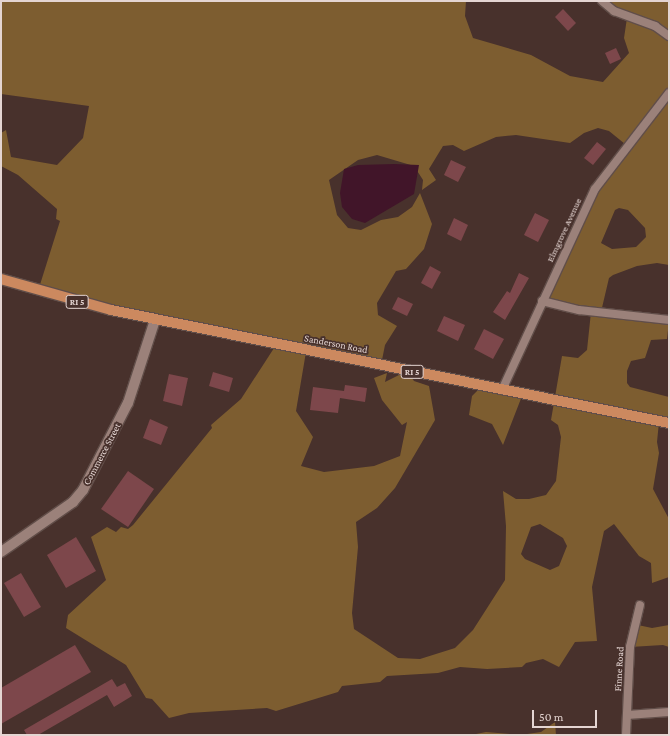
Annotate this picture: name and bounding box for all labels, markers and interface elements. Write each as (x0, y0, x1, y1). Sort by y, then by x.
street label: Elmgrove Avenue (544, 196, 584, 264)
road number: RI 5 (65, 295, 89, 309)
street label: Sanderson Road (303, 332, 369, 356)
road number: RI 5 (400, 365, 424, 379)
street label: Commerce Street (81, 421, 123, 487)
street label: Finne Road (612, 646, 626, 692)
scale bar (534, 702, 599, 728)
text: 50 m (539, 710, 563, 724)

